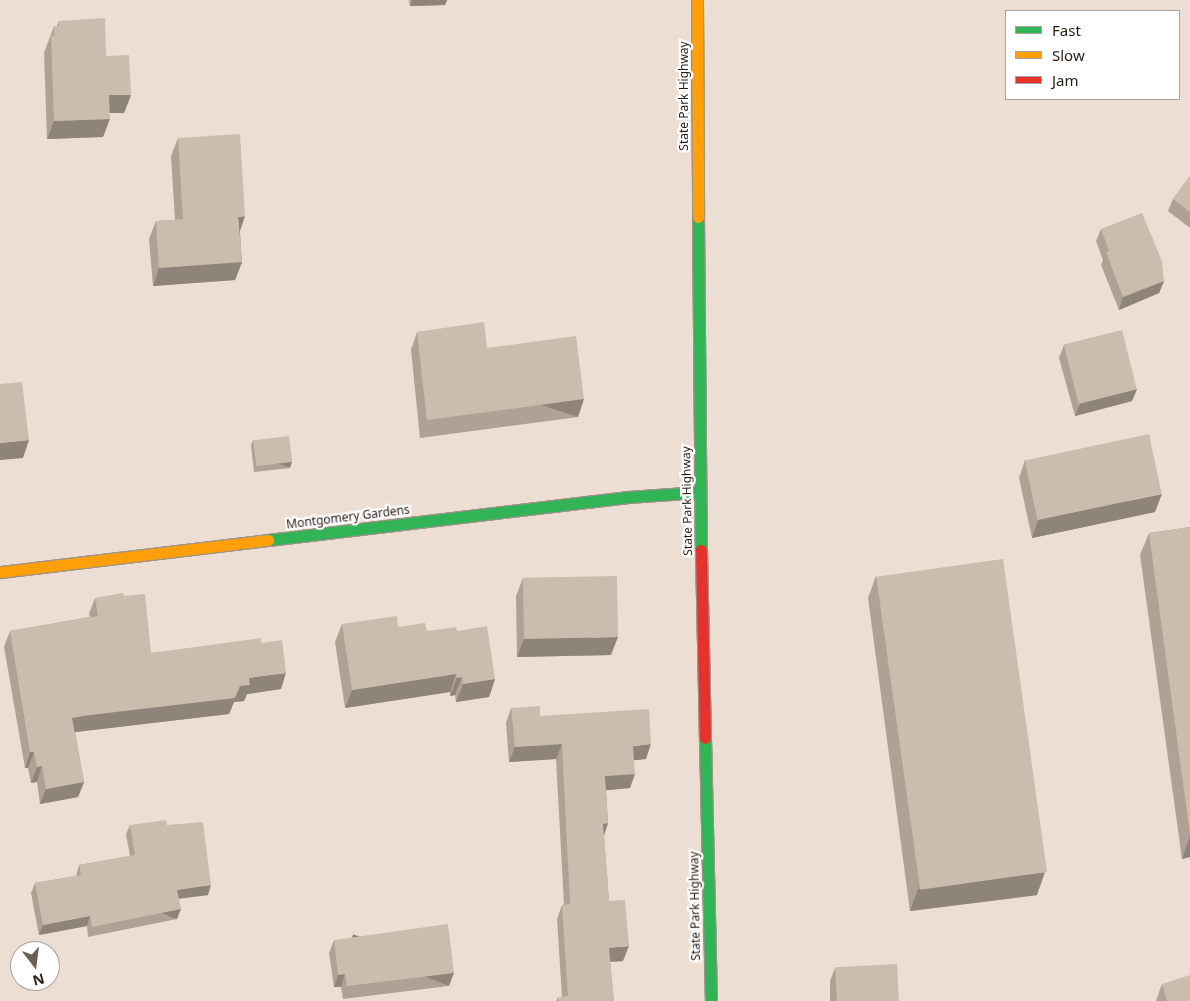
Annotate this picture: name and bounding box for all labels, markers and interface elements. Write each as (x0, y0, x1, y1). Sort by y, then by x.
legend (1005, 10, 1180, 100)
text: Fast (1052, 20, 1081, 40)
street label: State Park Highway (677, 41, 691, 151)
text: Slow (1052, 45, 1085, 65)
text: Jam (1052, 70, 1079, 90)
street label: State Park Highway (679, 446, 695, 556)
street label: Montgomery Gardens (285, 502, 411, 532)
street label: State Park Highway (687, 851, 703, 961)
north arrow (10, 941, 60, 991)
text: N (31, 969, 47, 991)

